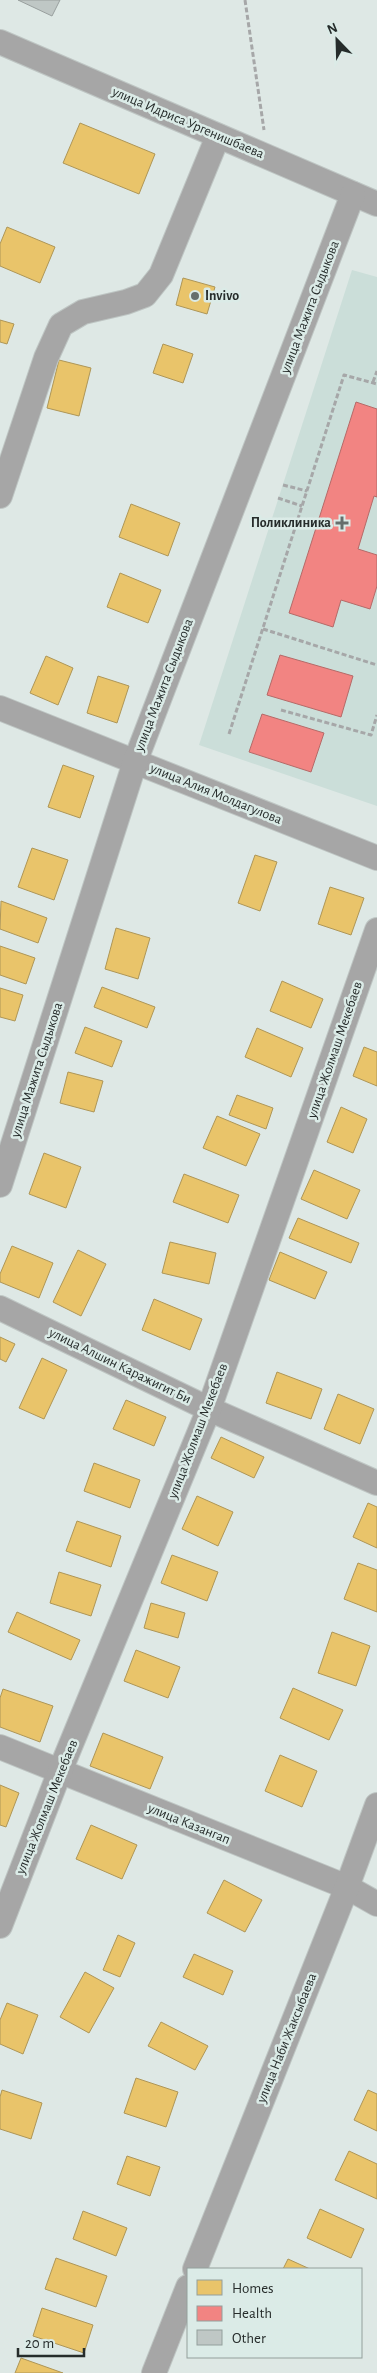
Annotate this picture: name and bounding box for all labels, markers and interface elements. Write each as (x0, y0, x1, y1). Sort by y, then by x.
north arrow (312, 15, 362, 65)
text: N (325, 21, 340, 37)
street label: улица Идриса Ургенишбаева (109, 84, 266, 162)
street label: улица Мажита Сыдыкова (278, 238, 342, 376)
place label: Invivo (205, 289, 239, 303)
marker: Invivo (189, 290, 201, 302)
place label: Поликлиника (251, 516, 331, 530)
marker: Поликлиника (335, 516, 349, 530)
street label: улица Мажита Сыдыкова (132, 616, 196, 754)
street label: улица Алия Молдагулова (147, 761, 284, 827)
street label: улица Жолмаш Мекебаев (305, 980, 365, 1121)
street label: улица Мажита Сыдыкова (8, 1000, 66, 1140)
street label: улица Алшин Каражигит Би (46, 1325, 193, 1407)
street label: улица Жолмаш Мекебаев (165, 1361, 230, 1501)
street label: улица Жолмаш Мекебаев (13, 1738, 80, 1877)
street label: улица Казангап (145, 1801, 232, 1847)
street label: улица Наби Жаксыбаева (254, 1971, 320, 2106)
legend (187, 2268, 362, 2358)
text: Homes (232, 2281, 274, 2296)
text: Health (232, 2306, 272, 2321)
scale bar (18, 2326, 84, 2358)
text: Other (232, 2331, 266, 2346)
text: 20 m (25, 2336, 54, 2351)

